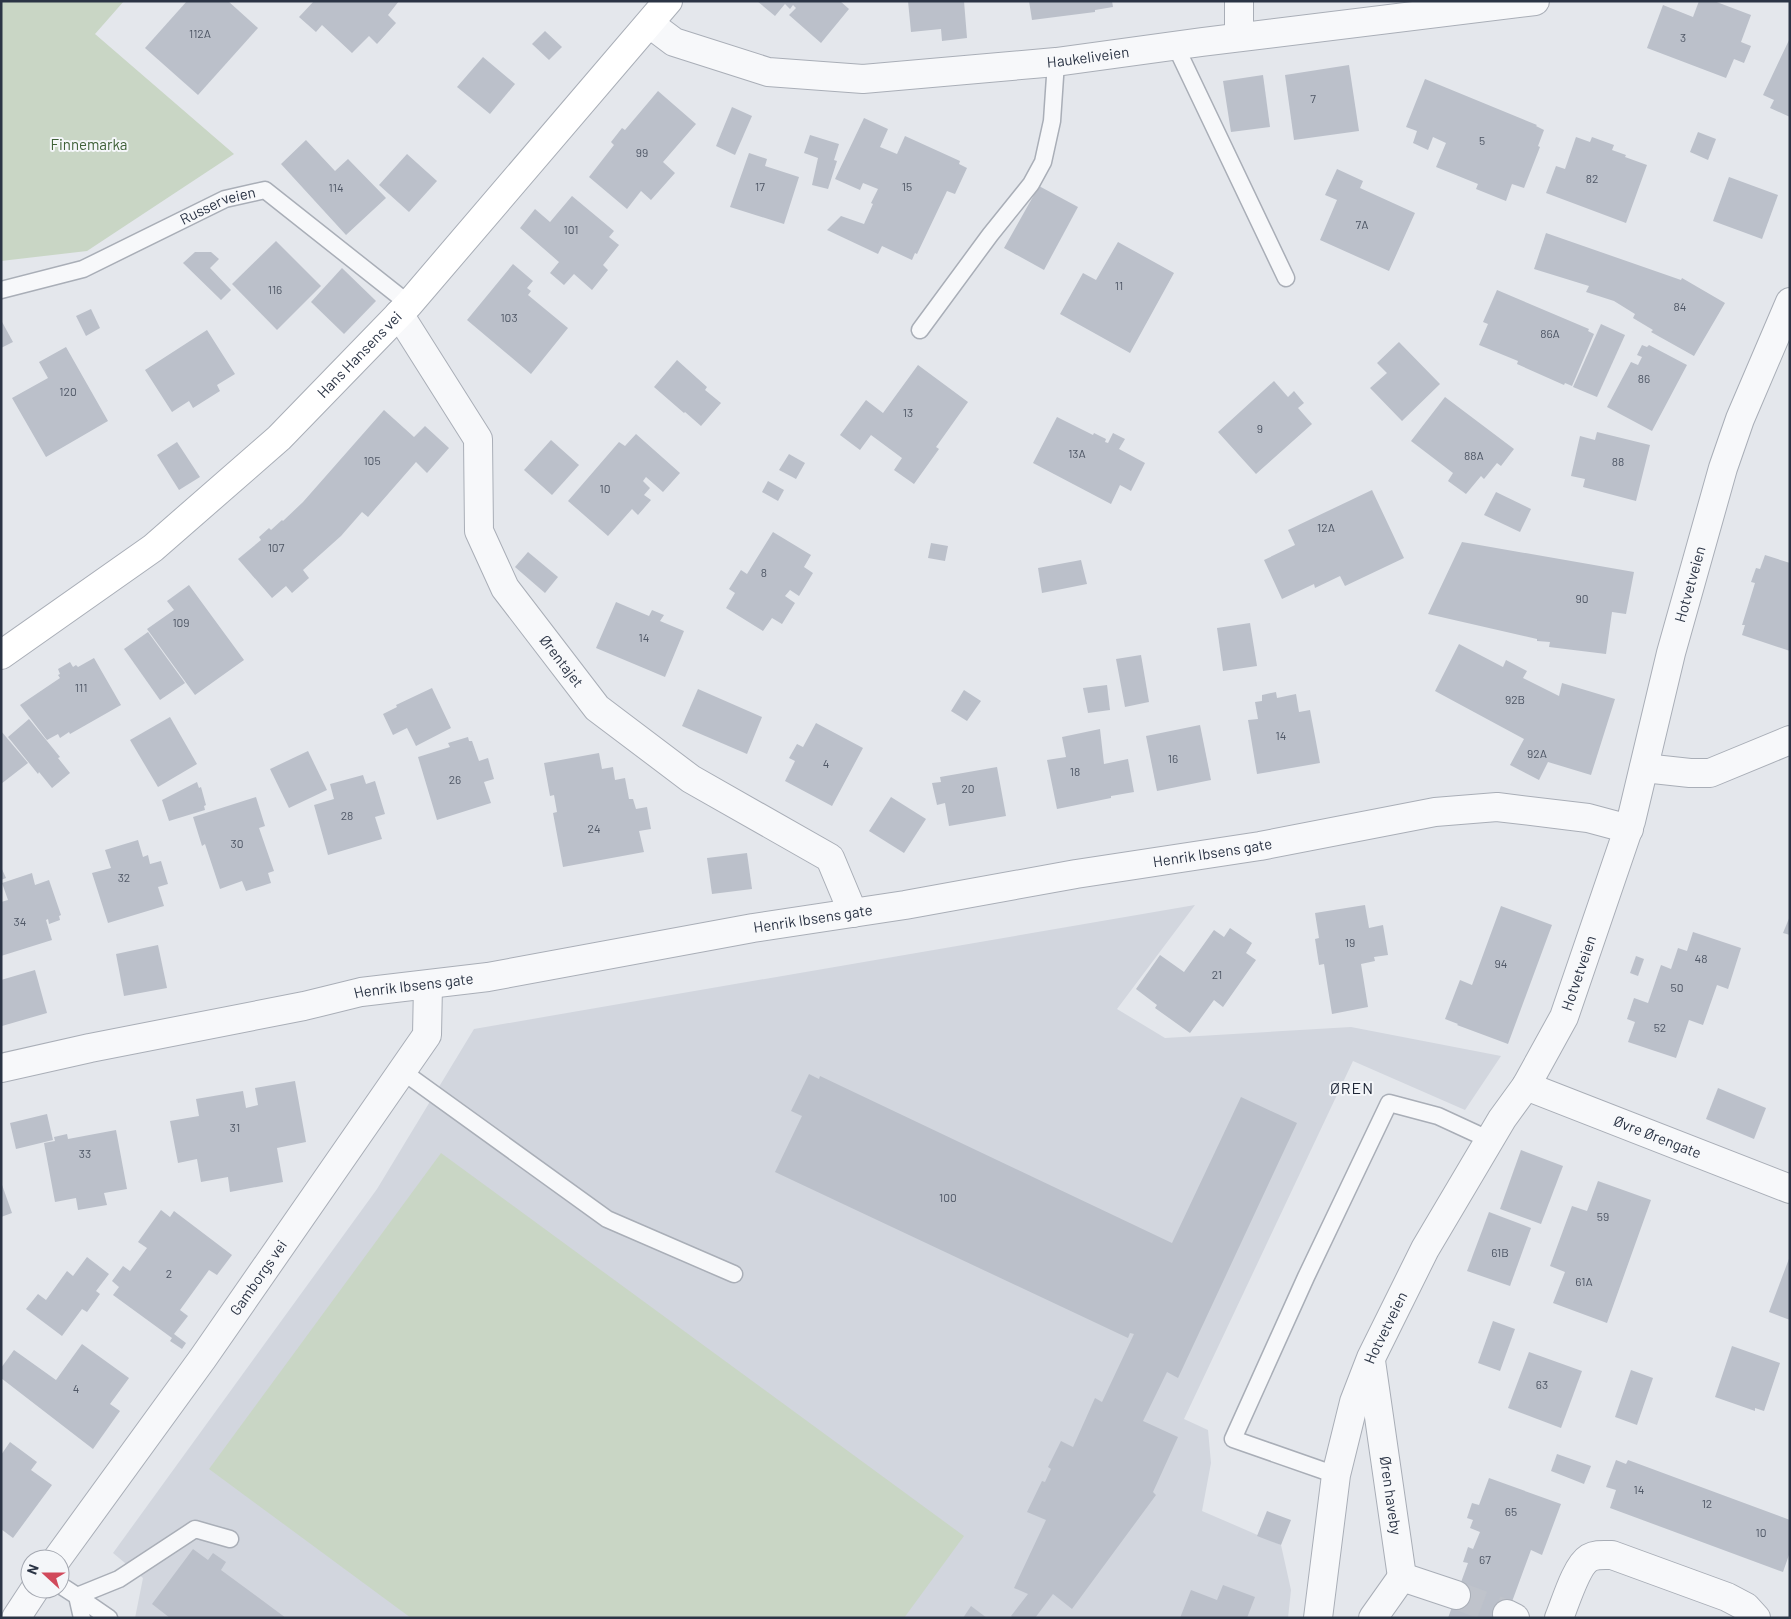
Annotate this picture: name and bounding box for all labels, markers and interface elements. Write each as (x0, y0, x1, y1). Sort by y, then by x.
house number: 112A (189, 26, 211, 40)
house number: 3 (1680, 30, 1686, 44)
street label: Haukeliveien (1046, 42, 1130, 71)
house number: 7 (1310, 91, 1316, 105)
house number: 5 (1479, 133, 1485, 147)
park label: Finnemarka (51, 135, 127, 153)
house number: 99 (636, 145, 648, 159)
house number: 82 (1586, 171, 1598, 185)
house number: 17 (755, 179, 765, 193)
house number: 15 (902, 179, 912, 193)
house number: 114 (328, 180, 344, 194)
street label: Russerveien (177, 182, 257, 228)
house number: 7A (1356, 217, 1368, 231)
house number: 101 (564, 222, 578, 236)
house number: 11 (1115, 278, 1123, 292)
house number: 116 (268, 282, 282, 296)
house number: 84 (1674, 299, 1686, 313)
street label: Hans Hansens vei (313, 307, 405, 401)
house number: 103 (500, 310, 518, 324)
house number: 86A (1540, 326, 1560, 340)
house number: 86 (1638, 371, 1650, 385)
house number: 120 (59, 384, 77, 398)
house number: 13 (903, 405, 913, 419)
house number: 9 (1257, 421, 1263, 435)
house number: 13A (1068, 446, 1086, 460)
house number: 88A (1464, 448, 1484, 462)
house number: 105 (363, 453, 381, 467)
house number: 88 (1612, 454, 1624, 468)
house number: 10 (600, 481, 610, 495)
house number: 12A (1317, 520, 1335, 534)
house number: 107 (268, 540, 285, 554)
street label: Hotvetveien (1670, 544, 1709, 624)
house number: 8 (761, 565, 767, 579)
house number: 90 (1575, 591, 1589, 605)
house number: 109 (172, 615, 190, 629)
house number: 14 (639, 630, 649, 644)
street label: Ørentajet (536, 631, 588, 690)
house number: 111 (75, 680, 87, 694)
house number: 92B (1505, 692, 1525, 706)
house number: 14 (1276, 728, 1286, 742)
house number: 92A (1527, 746, 1547, 760)
house number: 16 (1168, 751, 1178, 765)
house number: 4 (823, 756, 829, 770)
house number: 18 (1070, 764, 1080, 778)
house number: 26 (449, 772, 461, 786)
house number: 20 (961, 781, 975, 795)
house number: 28 (341, 808, 353, 822)
house number: 24 (587, 821, 601, 835)
street label: Henrik Ibsens gate (1152, 834, 1273, 870)
house number: 30 (231, 836, 243, 850)
house number: 32 (118, 870, 130, 884)
street label: Henrik Ibsens gate (752, 900, 874, 936)
house number: 34 (14, 914, 26, 928)
street label: Hotvetveien (1557, 933, 1599, 1013)
house number: 19 (1345, 935, 1355, 949)
house number: 48 (1695, 951, 1707, 965)
house number: 94 (1495, 956, 1507, 970)
house number: 21 (1212, 967, 1222, 981)
street label: Henrik Ibsens gate (352, 969, 474, 1001)
house number: 50 (1671, 980, 1683, 994)
house number: 52 (1654, 1020, 1666, 1034)
district label: ØREN (1330, 1078, 1374, 1097)
street label: Øvre Ørengate (1611, 1111, 1704, 1162)
house number: 31 (230, 1120, 240, 1134)
house number: 33 (79, 1146, 91, 1160)
house number: 100 (939, 1190, 957, 1204)
house number: 59 (1597, 1209, 1609, 1223)
street label: Gamborgs vei (225, 1236, 290, 1318)
house number: 61B (1491, 1245, 1509, 1259)
house number: 2 (166, 1266, 172, 1280)
house number: 61A (1575, 1274, 1593, 1288)
street label: Hotvetveien (1360, 1288, 1410, 1366)
house number: 63 (1536, 1377, 1548, 1391)
house number: 4 (73, 1381, 79, 1395)
street label: Øren haveby (1377, 1455, 1406, 1536)
house number: 14 (1634, 1482, 1644, 1496)
house number: 12 (1702, 1496, 1712, 1510)
house number: 65 (1505, 1504, 1517, 1518)
house number: 10 (1756, 1525, 1766, 1539)
north arrow (20, 1549, 70, 1599)
house number: 67 (1479, 1552, 1491, 1566)
text: N (23, 1562, 42, 1577)

